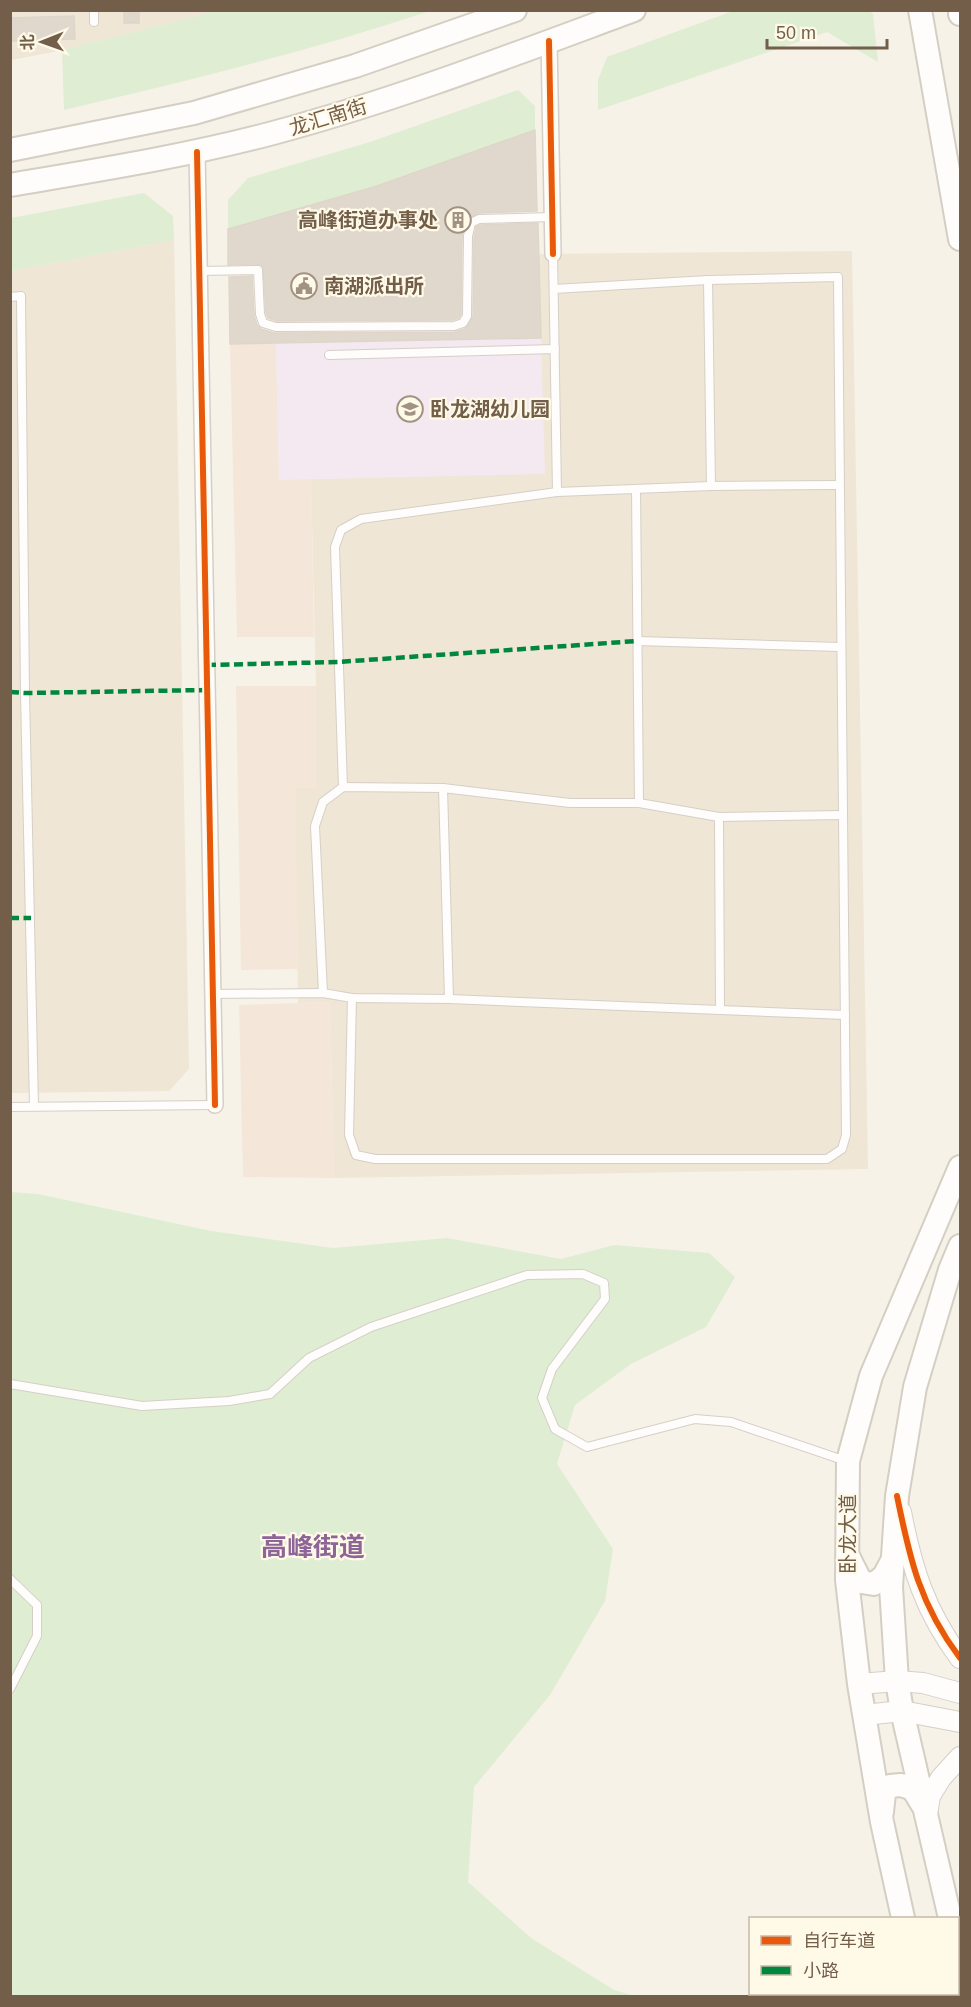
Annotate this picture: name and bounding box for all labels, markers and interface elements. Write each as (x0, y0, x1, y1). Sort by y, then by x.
north arrow (12, 12, 72, 72)
scale bar (767, 12, 887, 50)
text: 50 m (776, 23, 816, 43)
text: 北 (19, 34, 36, 50)
street label: 龙汇南街 (287, 95, 369, 139)
building icon: 高峰街道办事处 (443, 205, 473, 235)
place label: 高峰街道办事处 (298, 209, 438, 231)
public building icon: 南湖派出所 (289, 271, 319, 301)
place label: 南湖派出所 (324, 275, 424, 297)
school or university icon: 卧龙湖幼儿园 (395, 394, 425, 424)
place label: 卧龙湖幼儿园 (430, 398, 550, 420)
street label: 卧龙大道 (837, 1494, 859, 1574)
district label: 高峰街道 (261, 1532, 365, 1562)
legend (749, 1917, 959, 1995)
text: 自行车道 (803, 1931, 875, 1951)
text: 小路 (803, 1961, 839, 1981)

